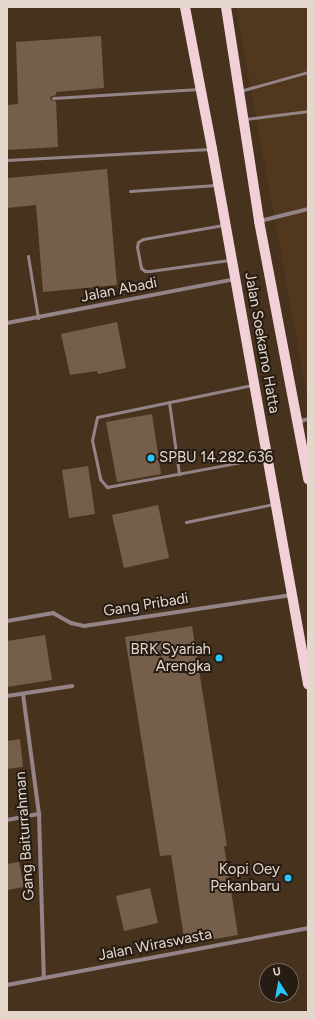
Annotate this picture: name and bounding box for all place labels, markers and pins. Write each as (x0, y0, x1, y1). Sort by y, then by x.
place label: SPBU 14.282.636 (159, 449, 273, 467)
marker: SPBU 14.282.636 (146, 453, 156, 463)
place label: BRK Syariah Arengka (130, 640, 211, 675)
marker: BRK Syariah Arengka (214, 653, 224, 663)
place label: Kopi Oey Pekanbaru (210, 860, 280, 895)
marker: Kopi Oey Pekanbaru (283, 873, 293, 883)

